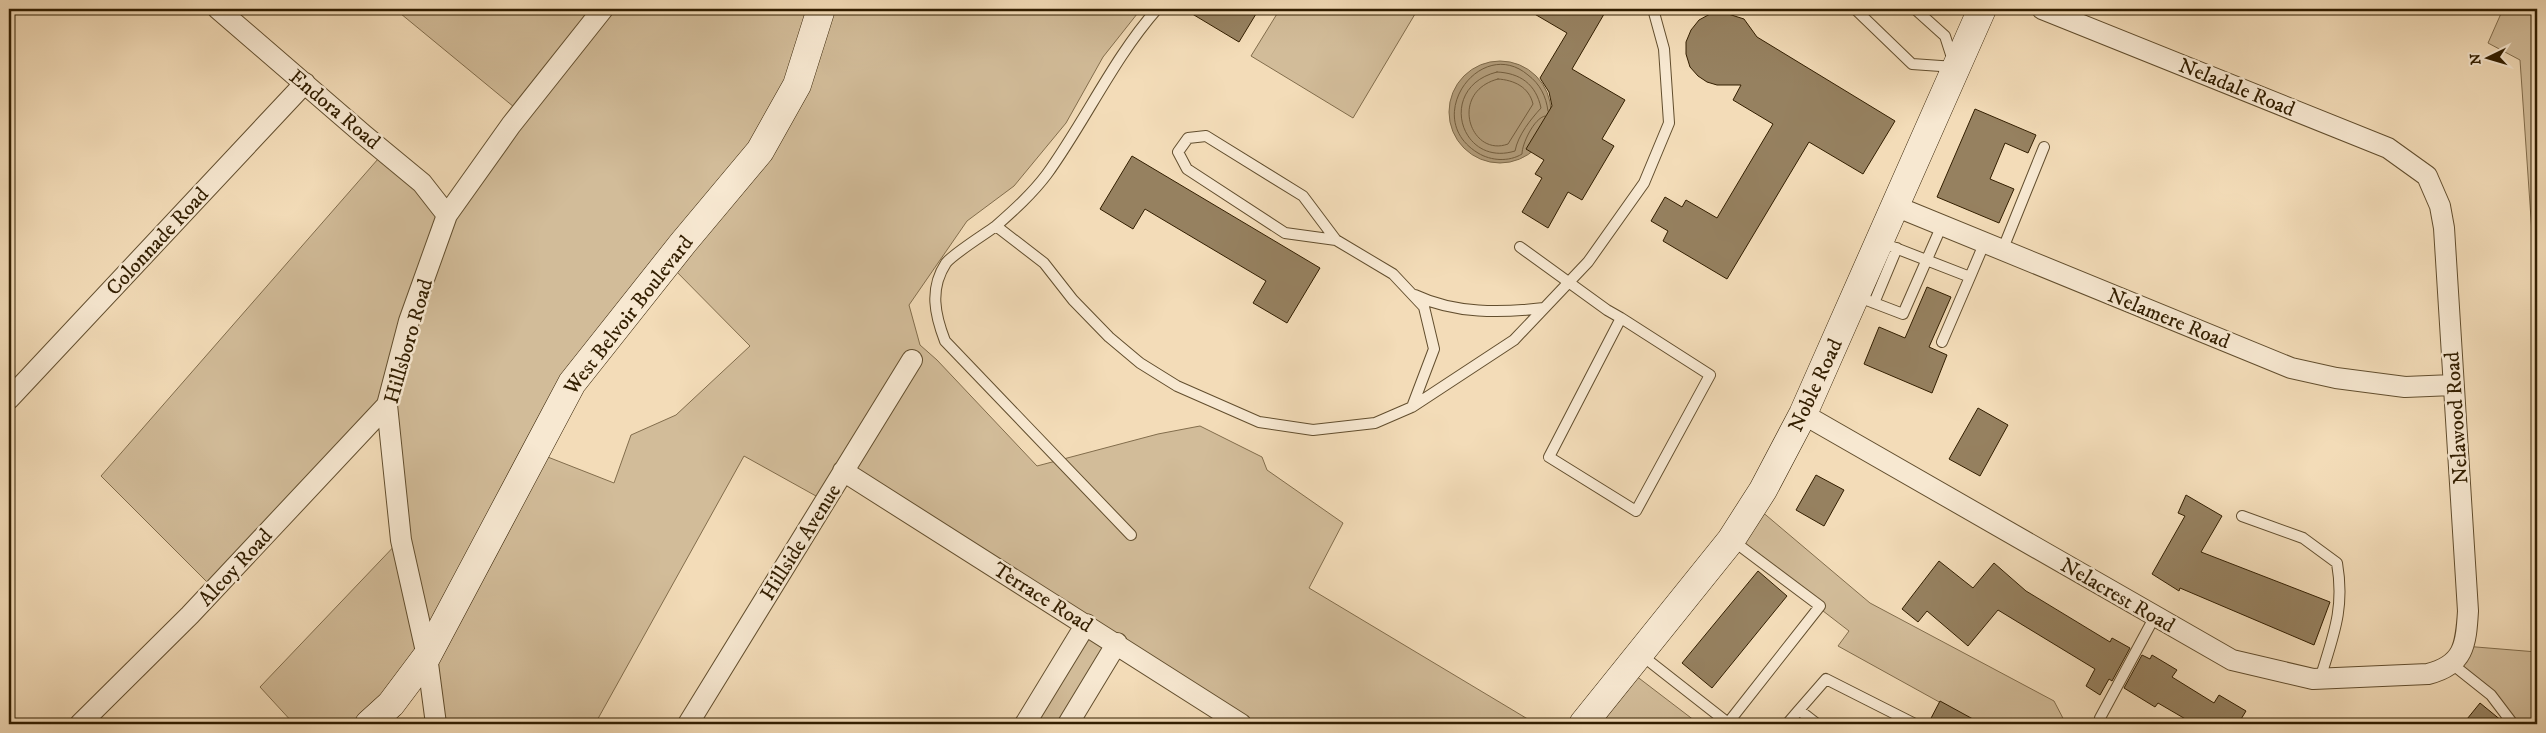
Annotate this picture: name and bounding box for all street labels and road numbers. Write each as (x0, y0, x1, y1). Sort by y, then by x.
street label: Neladale Road (2175, 53, 2299, 123)
street label: Endora Road (283, 64, 386, 156)
street label: Colonnade Road (101, 182, 215, 301)
street label: West Belvoir Boulevard (558, 230, 699, 401)
street label: Hillsboro Road (379, 275, 439, 407)
street label: Nelamere Road (2104, 283, 2234, 355)
street label: Noble Road (1783, 334, 1849, 436)
street label: Nelawood Road (2439, 350, 2475, 485)
street label: Hillside Avenue (755, 479, 847, 606)
street label: Alcoy Road (193, 523, 279, 612)
street label: Nelacrest Road (2056, 553, 2180, 639)
street label: Terrace Road (988, 557, 1098, 639)

